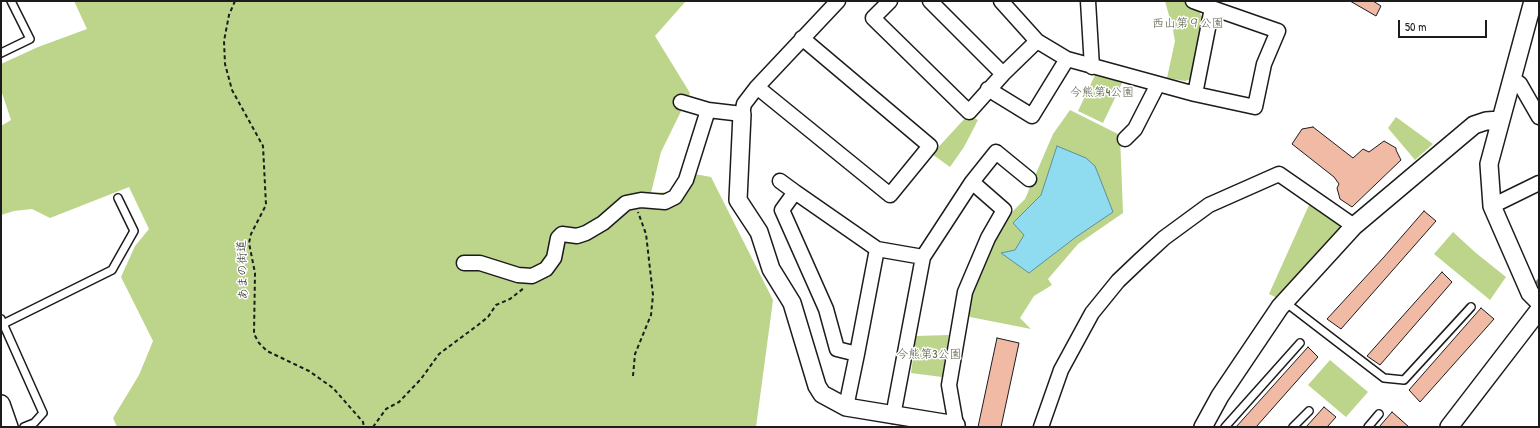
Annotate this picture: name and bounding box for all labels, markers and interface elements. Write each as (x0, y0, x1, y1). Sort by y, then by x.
scale bar (1400, 12, 1489, 38)
park label: 西山第９公園 (1152, 17, 1224, 31)
text: 50 m (1405, 18, 1426, 35)
park label: 今熊第4公園 (1070, 86, 1134, 100)
street label: あまの街道 (235, 240, 251, 300)
park label: 今熊第3公園 (896, 348, 962, 362)

